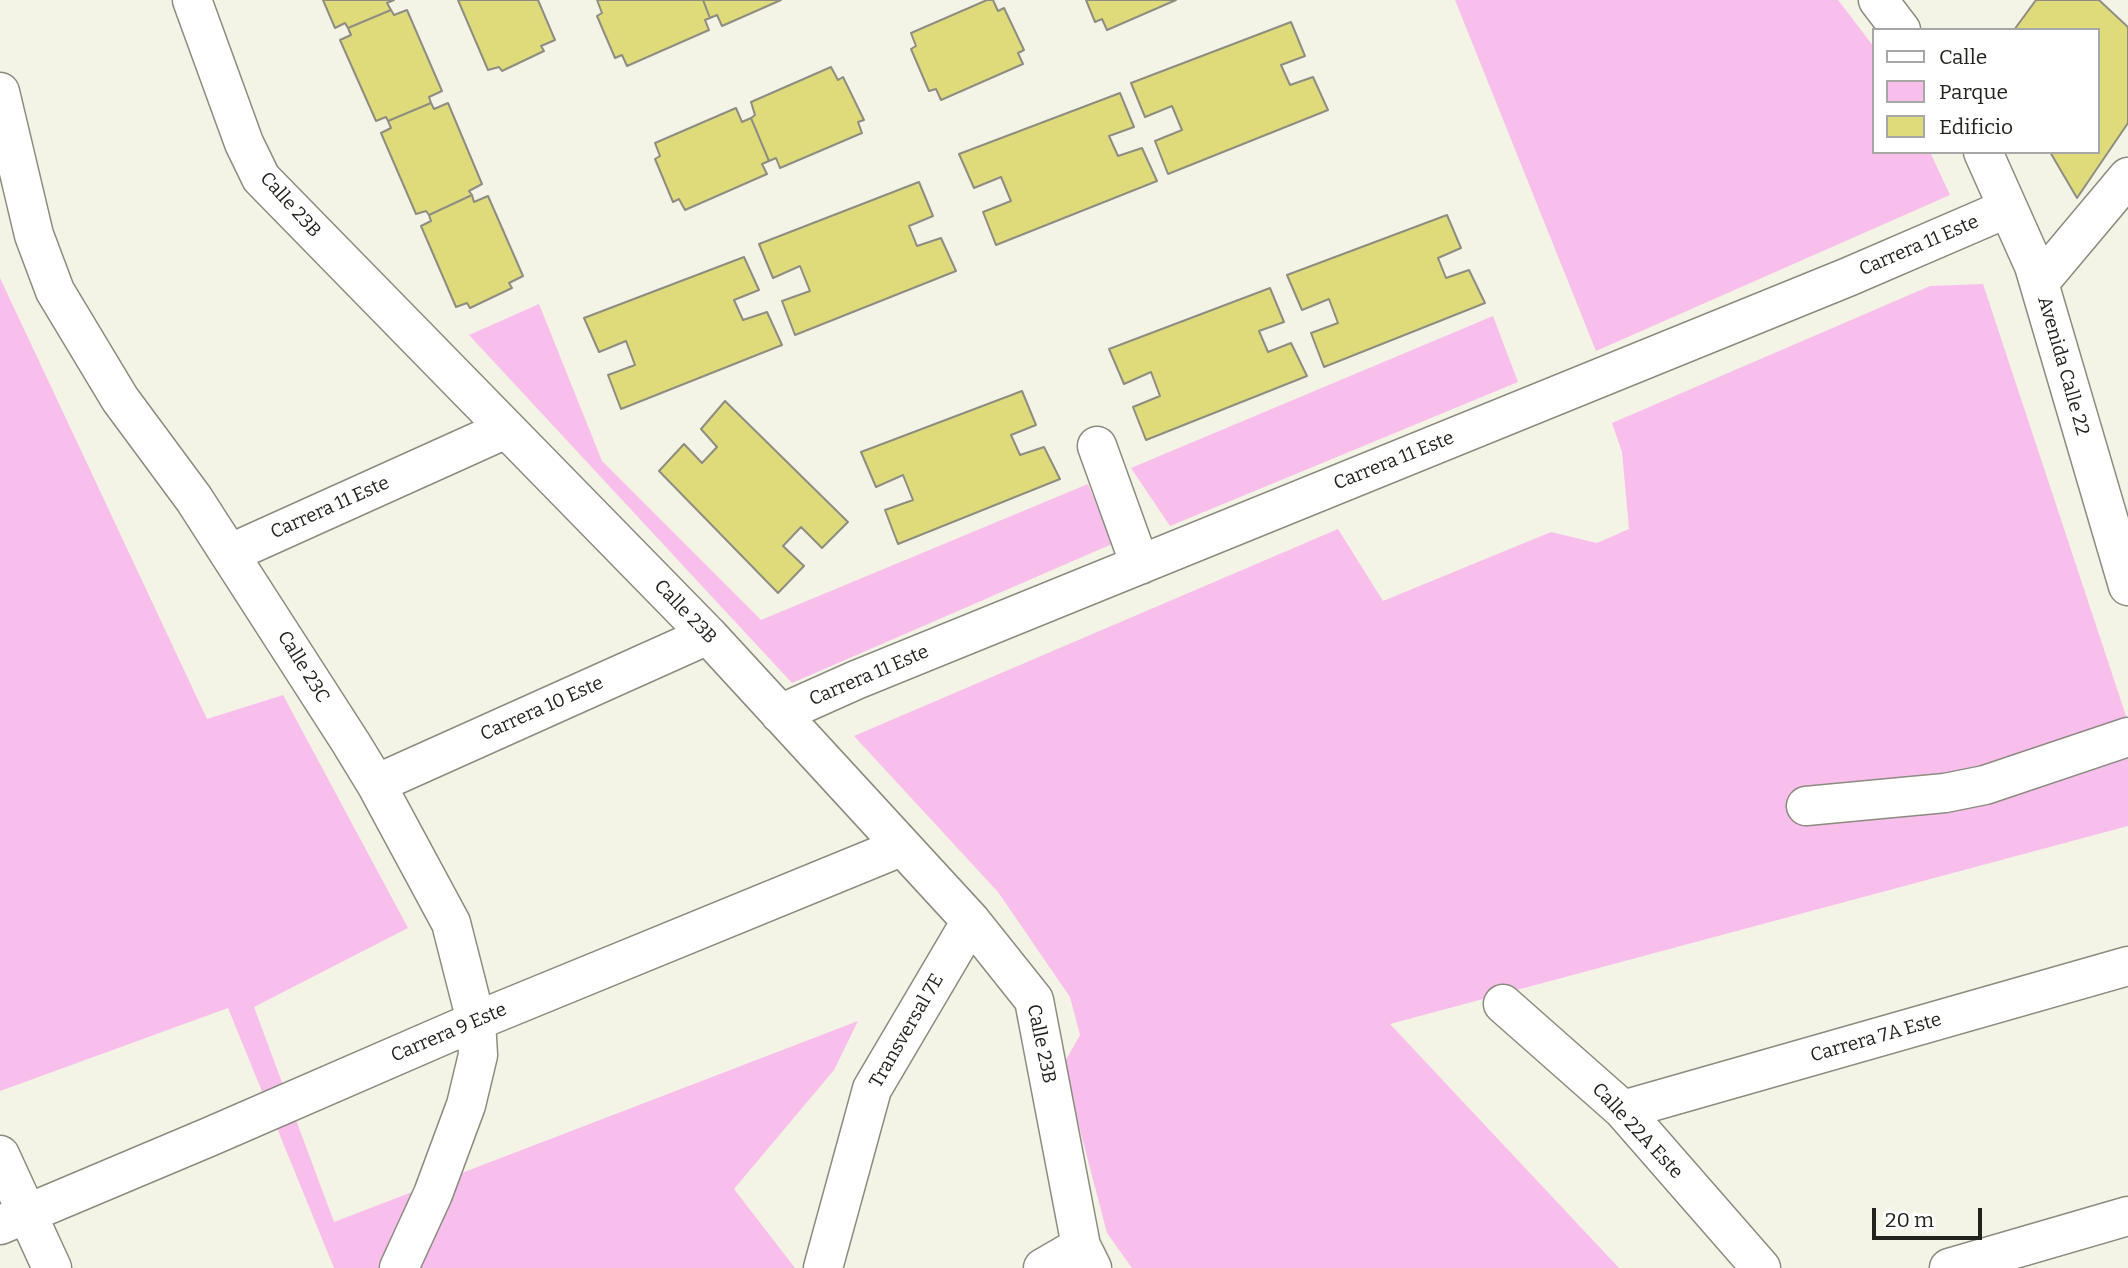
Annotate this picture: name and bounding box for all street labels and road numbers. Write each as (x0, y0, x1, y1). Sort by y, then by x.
street label: Calle 23B (255, 168, 325, 242)
street label: Carrera 11 Este (1856, 211, 1982, 281)
street label: Avenida Calle 22 (2032, 294, 2094, 438)
street label: Carrera 11 Este (1331, 427, 1457, 495)
street label: Carrera 11 Este (267, 472, 393, 544)
street label: Calle 23B (649, 575, 721, 649)
street label: Calle 23C (272, 627, 334, 707)
street label: Carrera 11 Este (806, 641, 932, 711)
street label: Carrera 10 Este (477, 672, 607, 746)
street label: Transversal 7E (865, 970, 949, 1092)
street label: Carrera 9 Este (388, 998, 510, 1068)
street label: Calle 23B (1022, 1002, 1060, 1086)
street label: Carrera 7A Este (1808, 1008, 1944, 1068)
street label: Calle 22A Este (1587, 1078, 1687, 1184)

